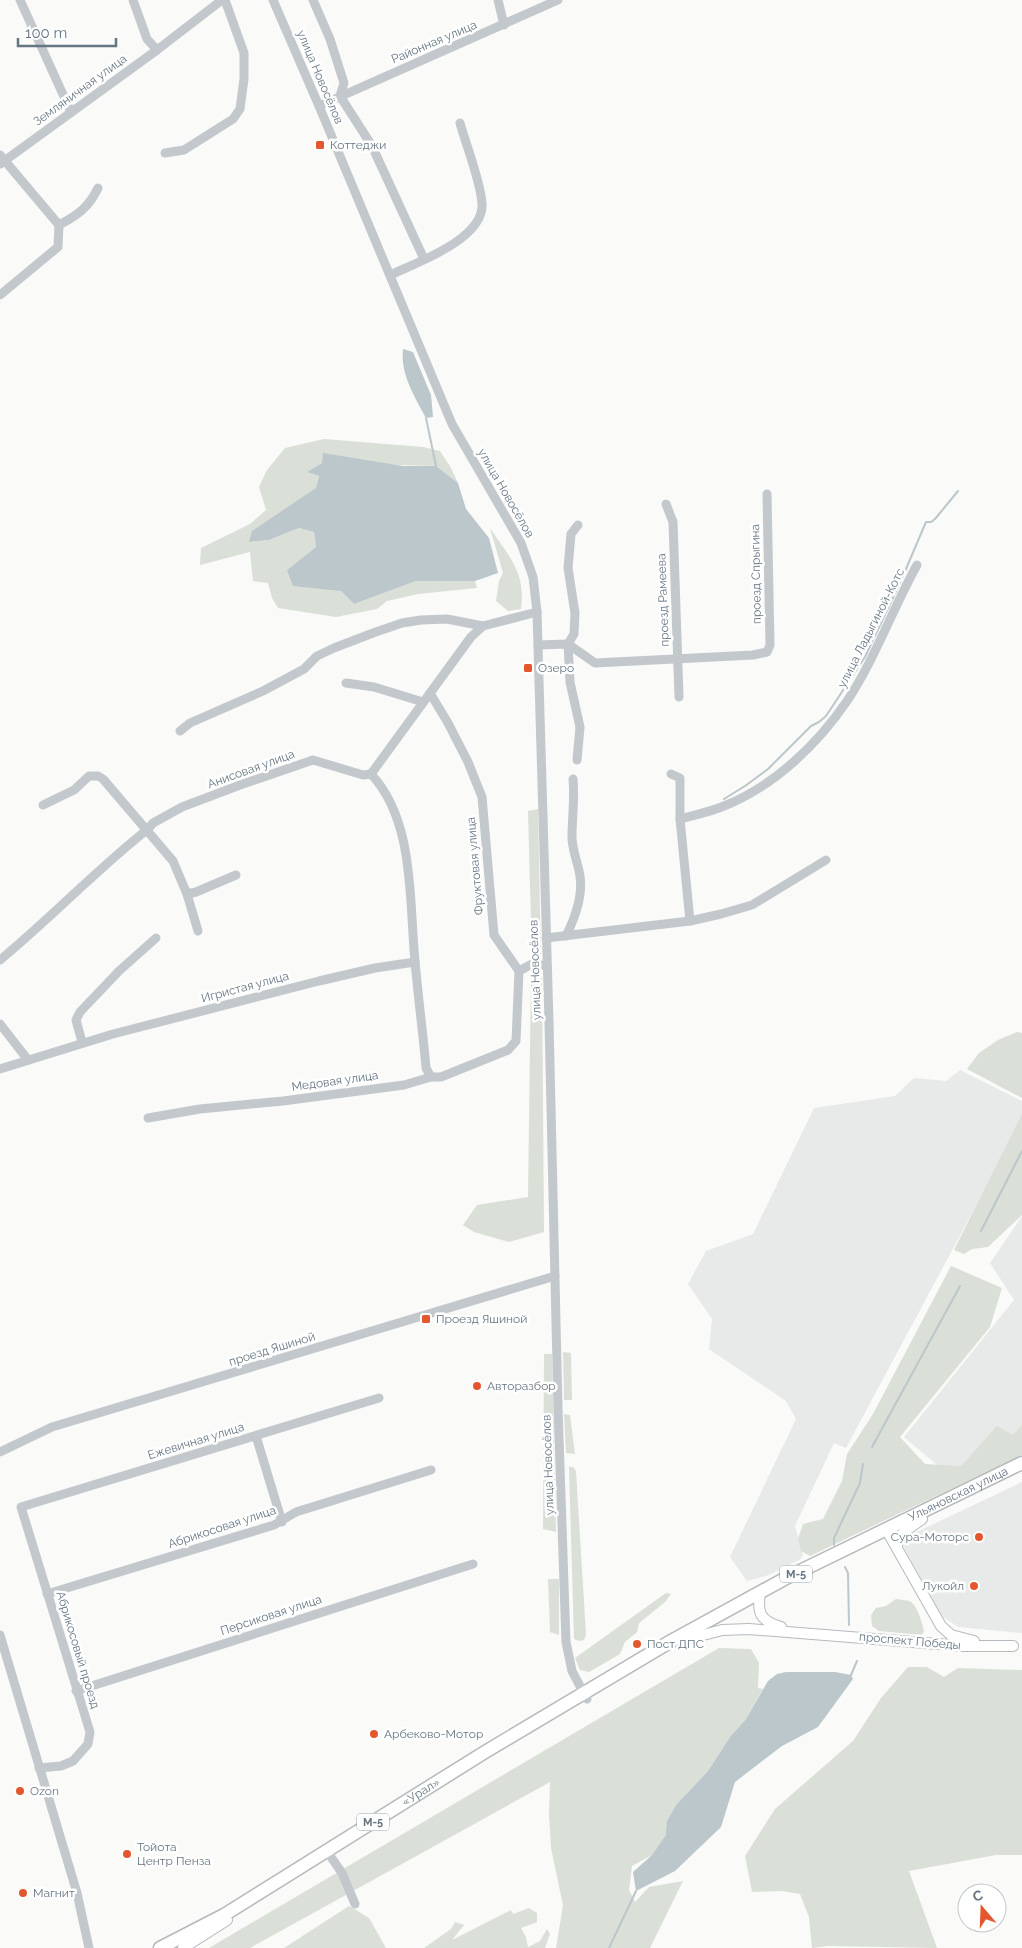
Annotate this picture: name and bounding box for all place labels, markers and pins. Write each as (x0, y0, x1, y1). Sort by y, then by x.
place label: Коттеджи (330, 138, 386, 152)
marker: Коттеджи (314, 139, 326, 151)
place label: Озеро (538, 661, 574, 675)
marker: Озеро (522, 662, 534, 674)
place label: Проезд Яшиной (436, 1312, 527, 1326)
marker: Проезд Яшиной (420, 1313, 432, 1325)
place label: Авторазбор (487, 1379, 556, 1393)
marker: Авторазбор (471, 1380, 483, 1392)
place label: Сура-Моторс (891, 1530, 969, 1544)
marker: Сура-Моторс (973, 1531, 985, 1543)
place label: Лукойл (922, 1579, 964, 1593)
marker: Лукойл (968, 1580, 980, 1592)
place label: Пост ДПС (647, 1637, 704, 1651)
marker: Пост ДПС (631, 1638, 643, 1650)
place label: Арбеково-Мотор (384, 1727, 483, 1741)
marker: Арбеково-Мотор (368, 1728, 380, 1740)
place label: Ozon (30, 1784, 59, 1798)
marker: Ozon (14, 1785, 26, 1797)
place label: Тойота Центр Пенза (137, 1840, 211, 1868)
marker: Тойота Центр Пенза (121, 1848, 133, 1860)
place label: Магнит (33, 1886, 75, 1900)
marker: Магнит (17, 1887, 29, 1899)

